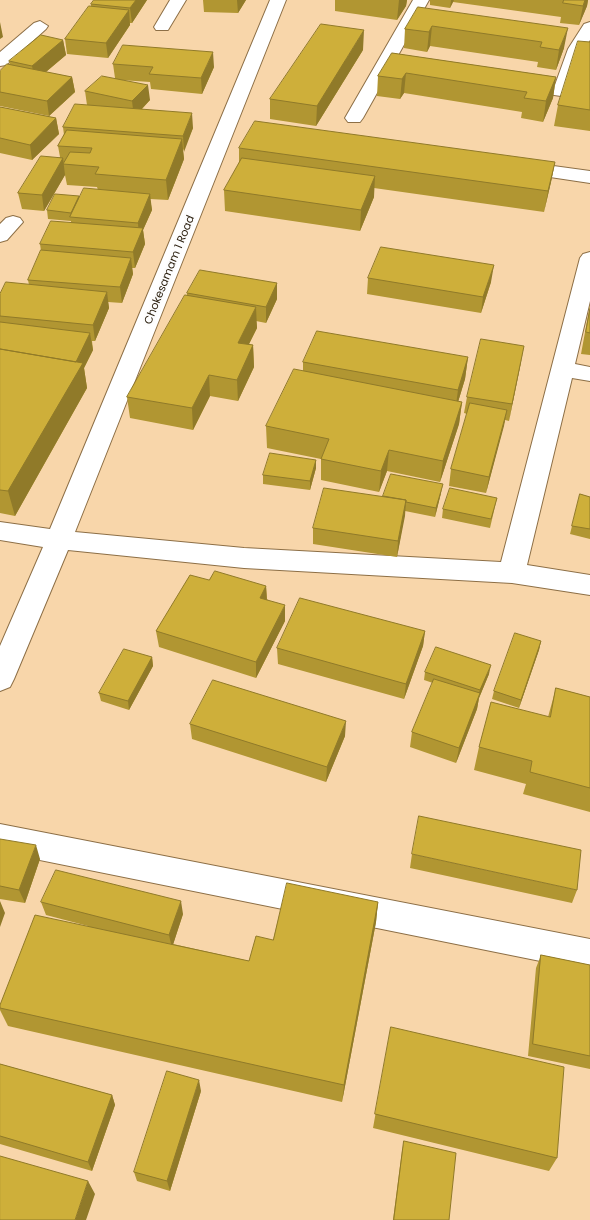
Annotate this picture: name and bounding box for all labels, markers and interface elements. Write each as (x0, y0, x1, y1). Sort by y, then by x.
street label: Chokesamam 1 Road (142, 214, 198, 326)

